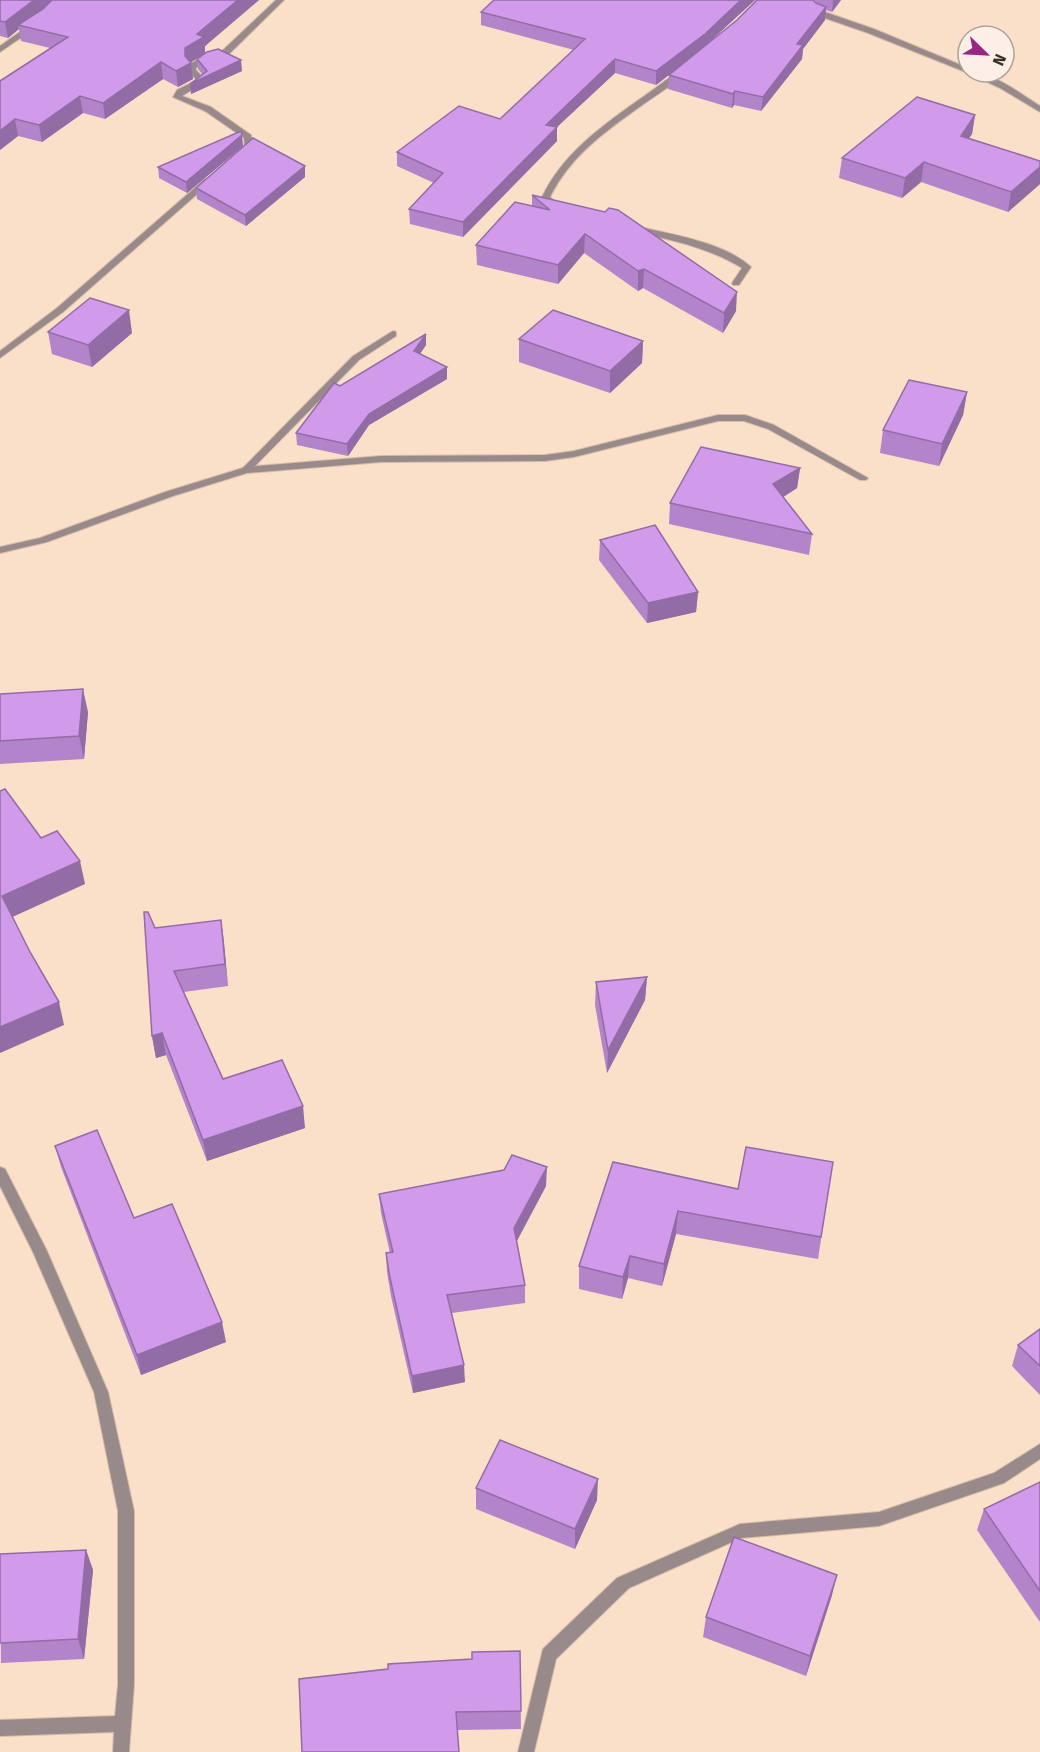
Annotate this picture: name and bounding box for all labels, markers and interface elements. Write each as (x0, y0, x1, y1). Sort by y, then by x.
north arrow (956, 24, 1016, 84)
text: N (988, 51, 1010, 69)

